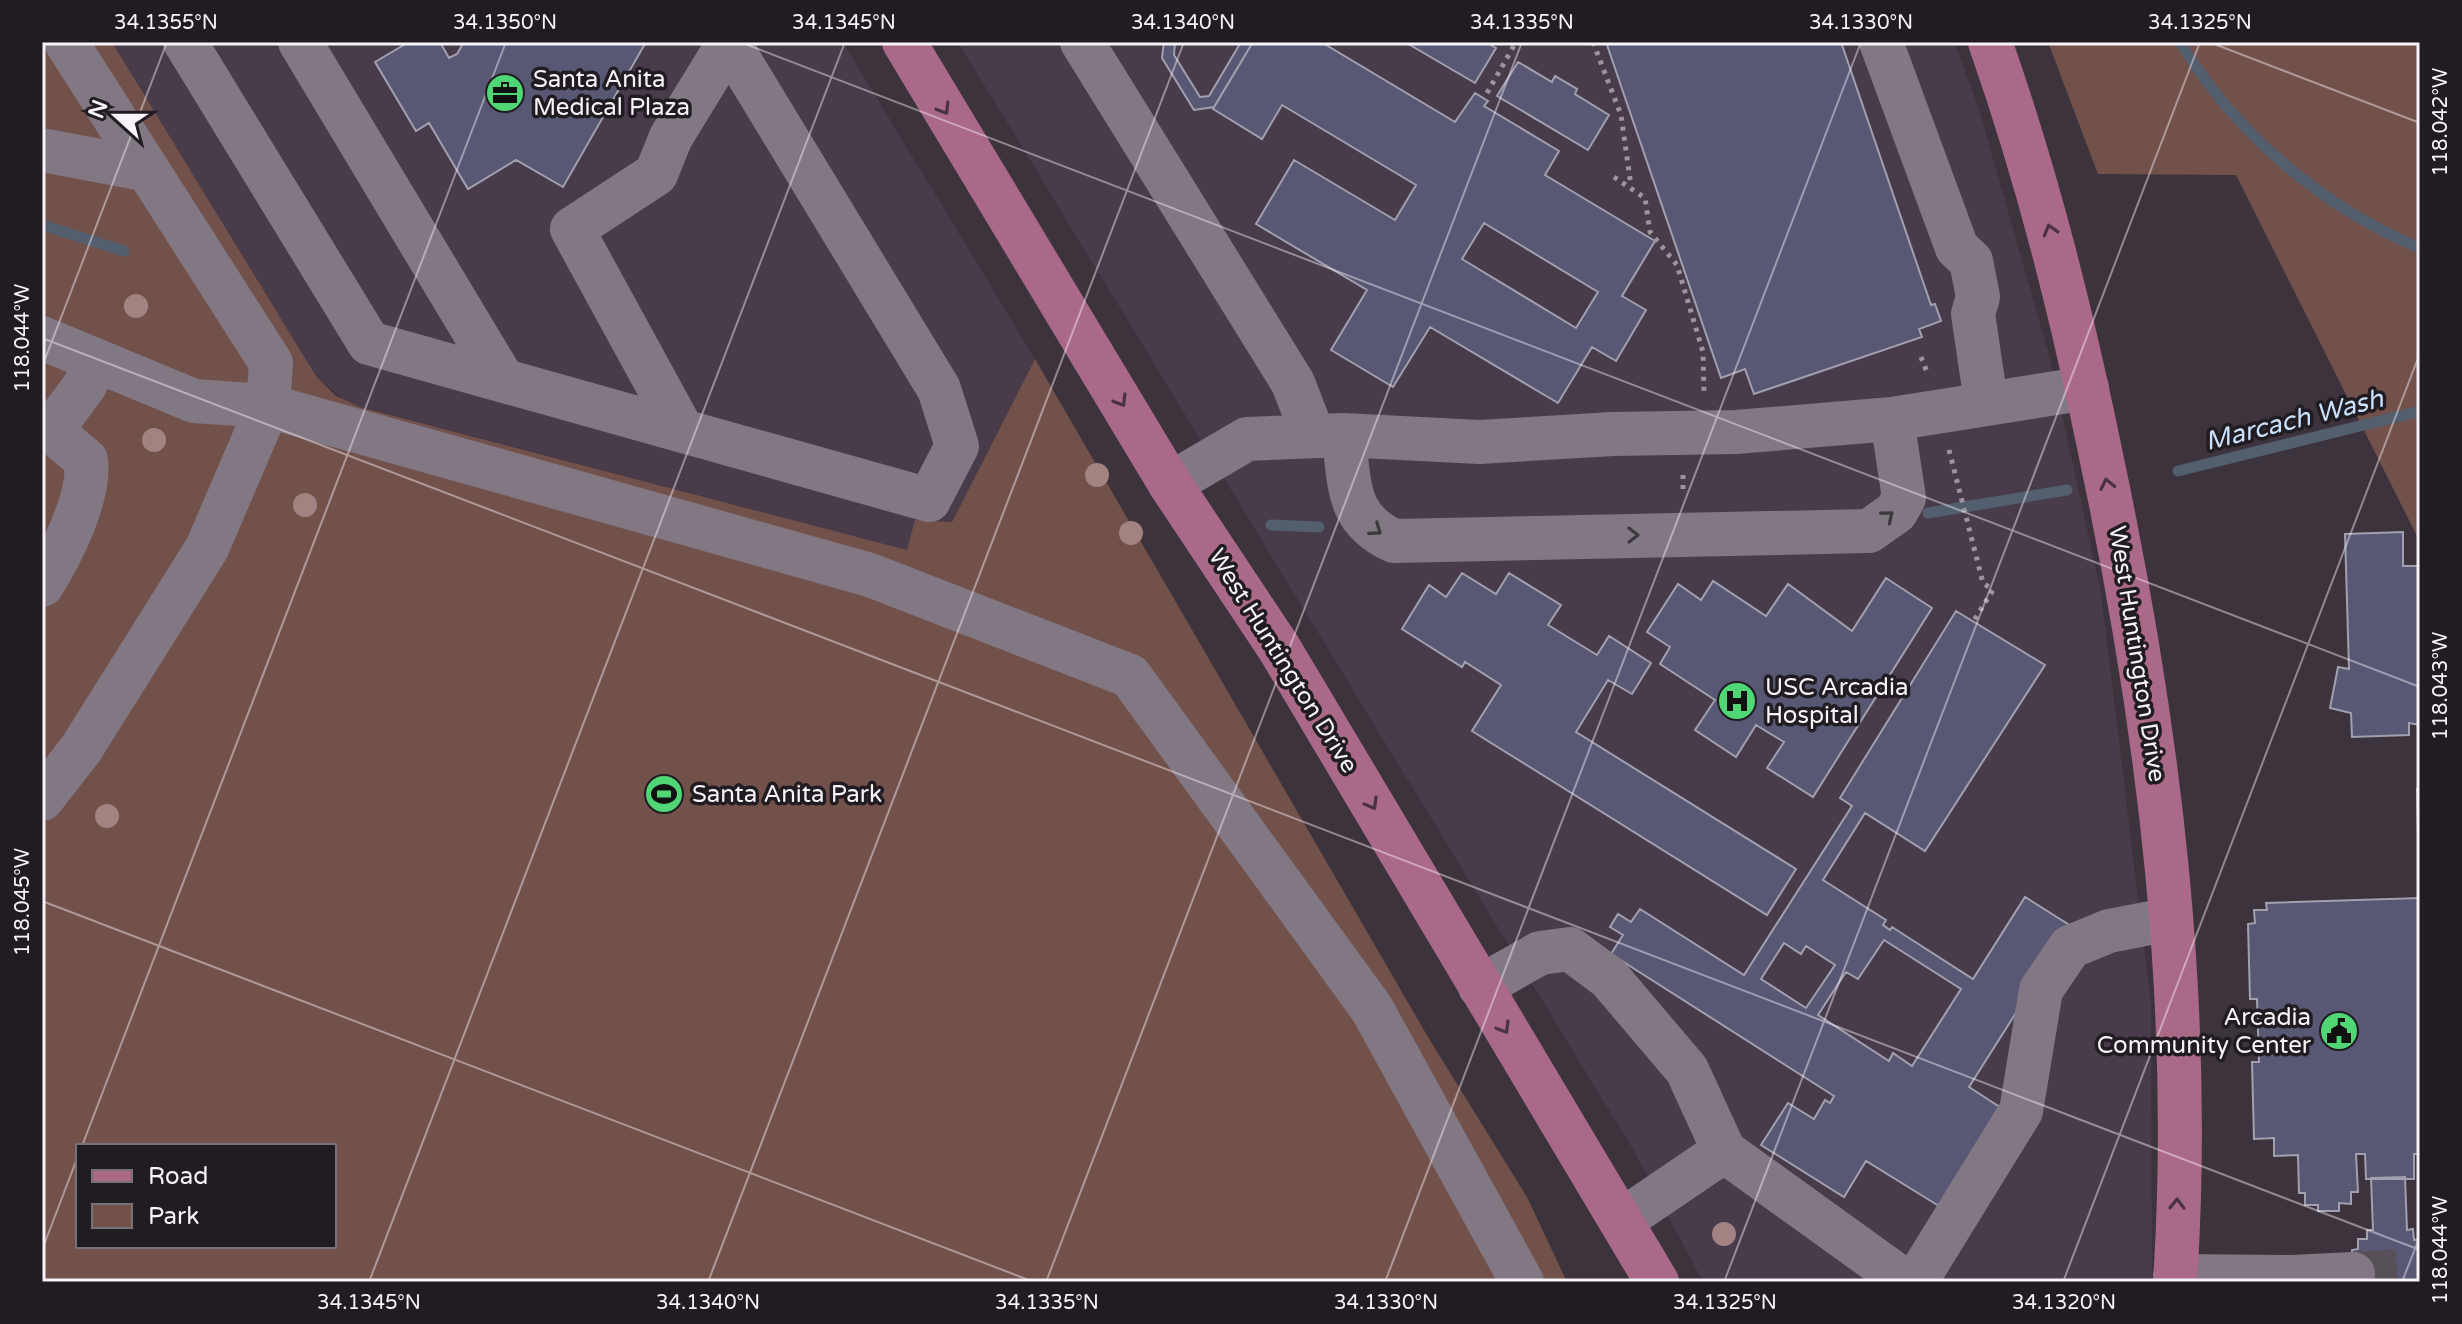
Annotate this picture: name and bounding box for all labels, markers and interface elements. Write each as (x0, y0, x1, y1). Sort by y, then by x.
text: 34.1355°N (114, 11, 218, 35)
text: 34.1350°N (453, 11, 557, 35)
text: 34.1345°N (792, 11, 896, 35)
text: 34.1340°N (1131, 11, 1235, 35)
text: 34.1335°N (1470, 11, 1574, 35)
text: 34.1330°N (1809, 11, 1913, 35)
text: 34.1325°N (2148, 11, 2252, 35)
place label: Santa Anita Medical Plaza (533, 65, 690, 122)
text: 118.042°W (2429, 68, 2453, 176)
office icon: Santa Anita Medical Plaza (484, 72, 526, 114)
north arrow (76, 76, 156, 156)
text: N (83, 96, 114, 122)
one-way arrow (935, 100, 950, 115)
one-way arrow (2043, 224, 2060, 238)
text: 118.044°W (11, 284, 35, 392)
water label: Marcach Wash (2202, 383, 2387, 457)
one-way arrow (1111, 392, 1126, 407)
one-way arrow (2099, 477, 2116, 491)
one-way arrow (1879, 511, 1893, 526)
one-way arrow (1368, 520, 1382, 535)
street label: West Huntington Drive (2102, 524, 2172, 784)
one-way arrow (1627, 526, 1640, 544)
street label: West Huntington Drive (1202, 544, 1364, 778)
text: 118.043°W (2429, 632, 2453, 740)
place label: USC Arcadia Hospital (1765, 673, 1908, 730)
hospital icon: USC Arcadia Hospital (1716, 680, 1758, 722)
sports icon: Santa Anita Park (643, 773, 685, 815)
place label: Santa Anita Park (692, 780, 882, 809)
one-way arrow (1362, 795, 1378, 810)
text: 118.045°W (11, 848, 35, 956)
place label: Arcadia Community Center (2097, 1003, 2312, 1060)
public building icon: Arcadia Community Center (2318, 1010, 2360, 1052)
one-way arrow (1495, 1019, 1510, 1034)
legend (76, 1144, 336, 1248)
text: Road (148, 1162, 208, 1191)
text: 118.044°W (2429, 1196, 2453, 1304)
one-way arrow (2168, 1197, 2186, 1210)
text: Park (148, 1202, 199, 1231)
text: 34.1345°N (317, 1291, 421, 1315)
text: 34.1340°N (656, 1291, 760, 1315)
text: 34.1335°N (995, 1291, 1099, 1315)
text: 34.1330°N (1334, 1291, 1438, 1315)
text: 34.1325°N (1673, 1291, 1777, 1315)
text: 34.1320°N (2012, 1291, 2116, 1315)

